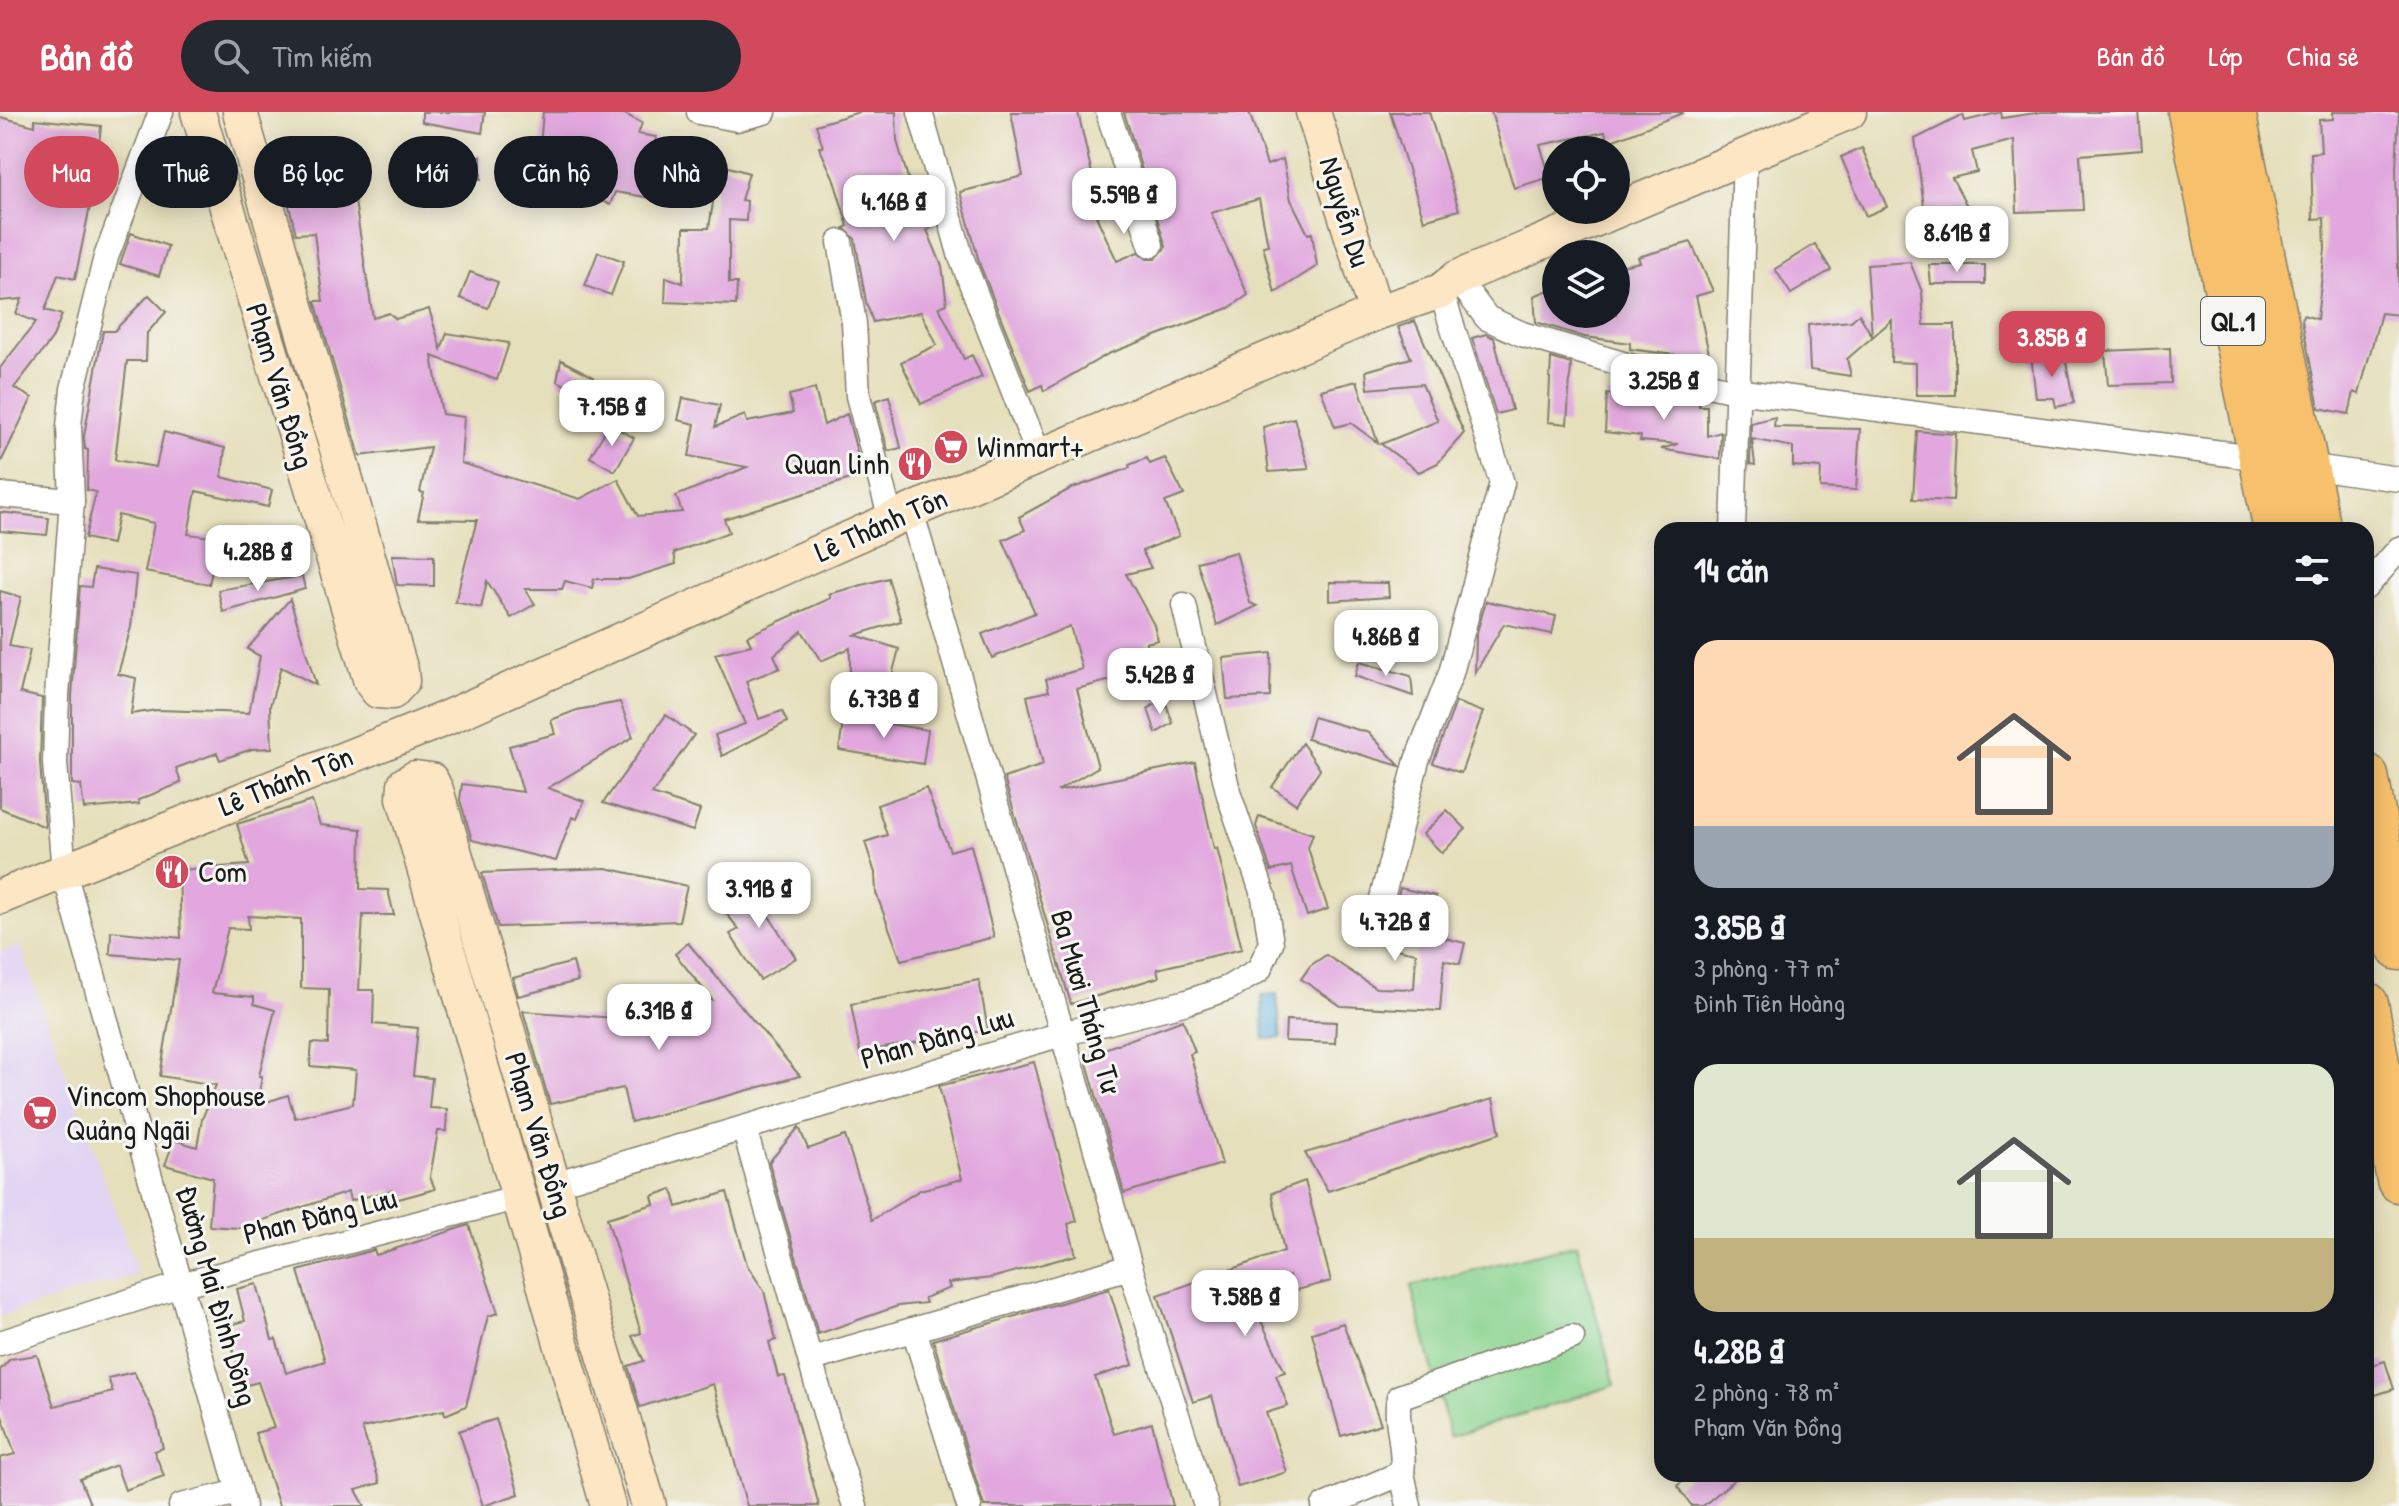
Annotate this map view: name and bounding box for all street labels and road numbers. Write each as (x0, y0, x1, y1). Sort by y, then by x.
street label: Nguyễn Du (1310, 152, 1382, 271)
road number: QL.1 (2201, 297, 2265, 345)
street label: Phạm Văn Đồng (237, 298, 325, 473)
street label: Lê Thánh Tôn (808, 477, 953, 571)
street label: Lê Thánh Tôn (213, 735, 359, 825)
street label: Ba Mươi Tháng Tư (1042, 905, 1133, 1099)
street label: Phan Đăng Lưu (856, 996, 1017, 1078)
street label: Phạm Văn Đồng (496, 1047, 584, 1222)
street label: Phan Đăng Lưu (239, 1177, 401, 1253)
street label: Đường Mai Đình Dõng (167, 1181, 268, 1410)

